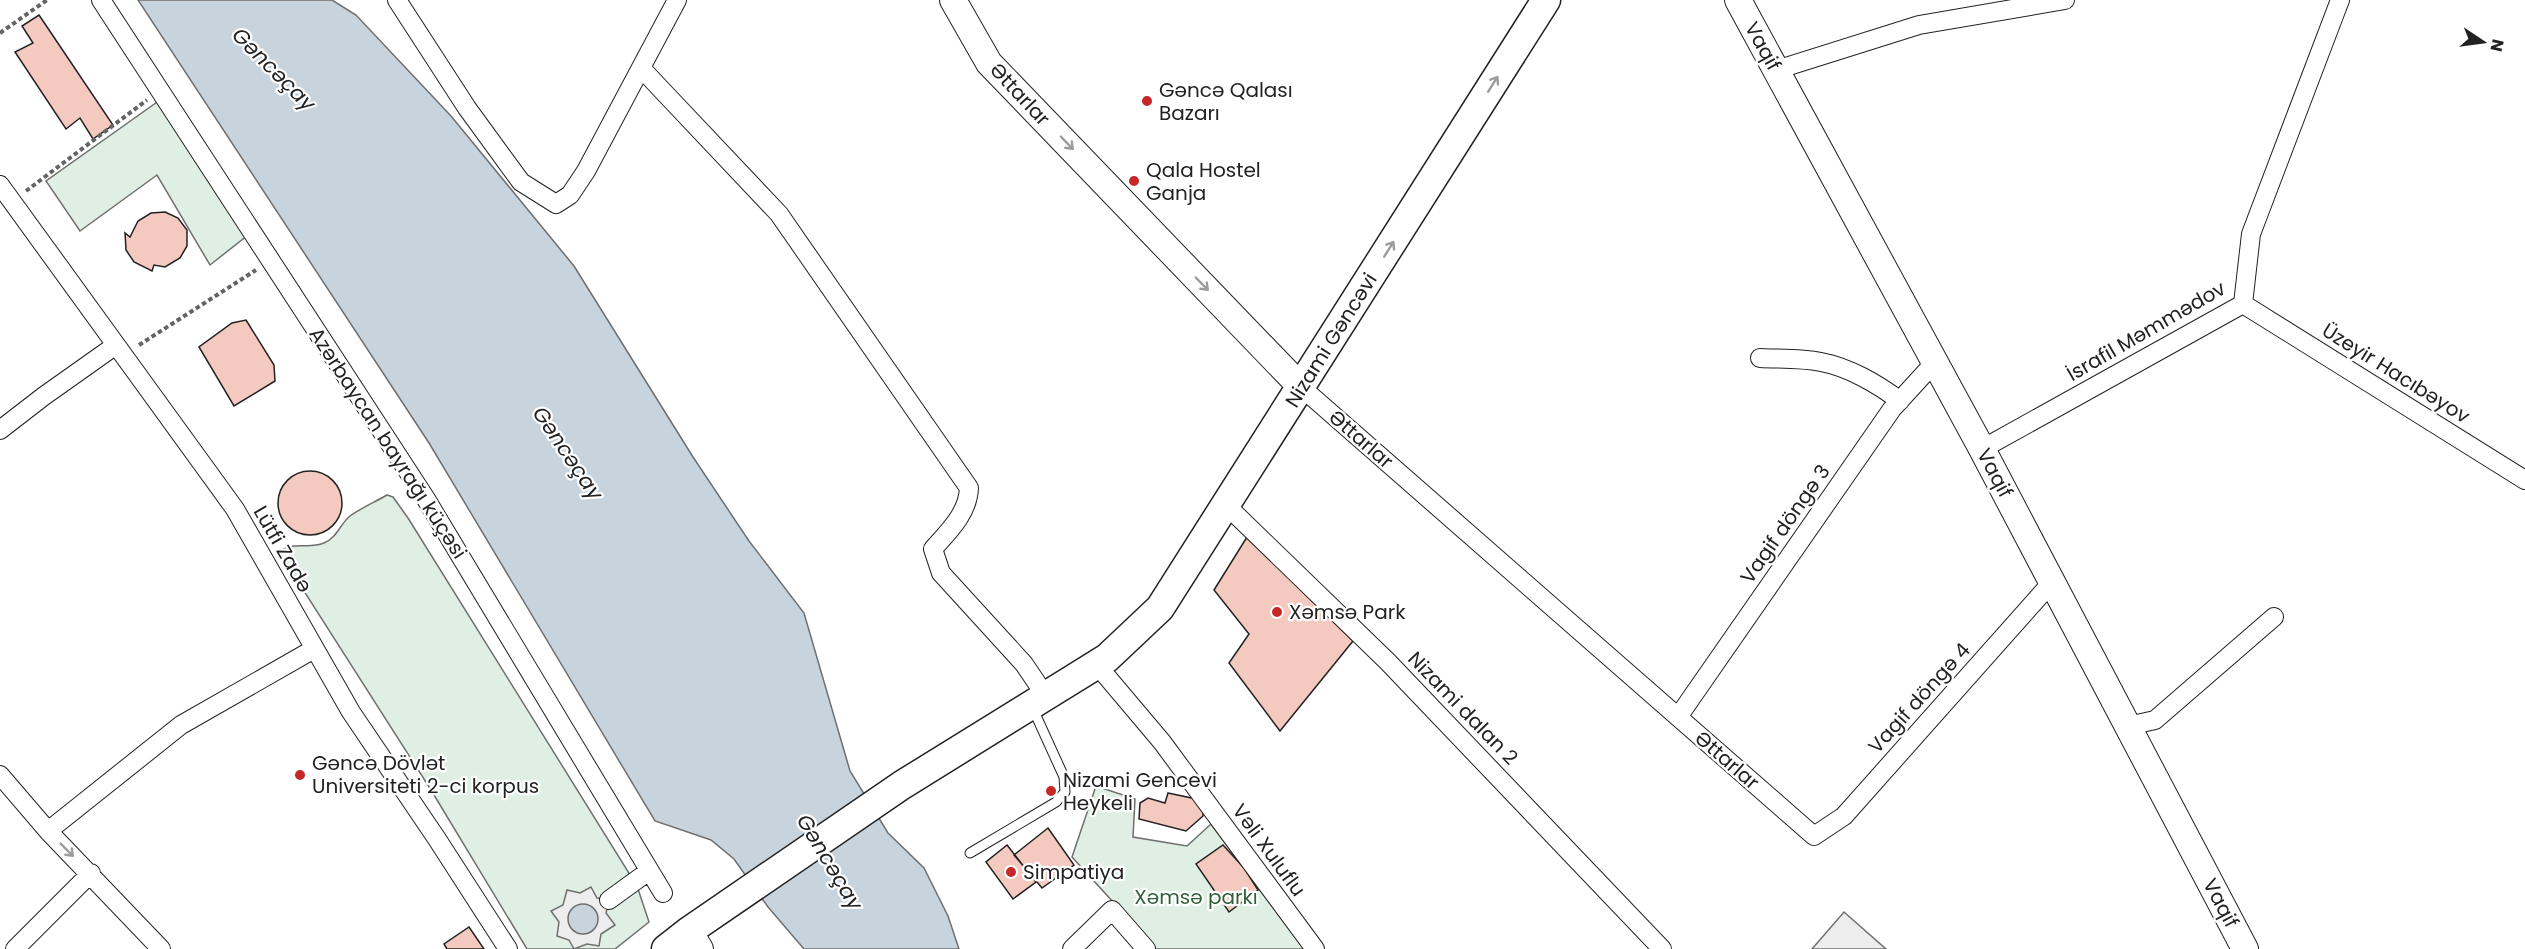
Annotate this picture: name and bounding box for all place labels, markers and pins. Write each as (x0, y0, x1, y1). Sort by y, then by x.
place label: Gəncə Qalası Bazarı (1159, 76, 1293, 127)
marker: Gəncə Qalası Bazarı (1140, 94, 1154, 108)
place label: Qala Hostel Ganja (1146, 156, 1261, 207)
marker: Qala Hostel Ganja (1127, 174, 1141, 188)
place label: Xəmsə Park (1289, 598, 1406, 626)
marker: Xəmsə Park (1270, 605, 1284, 619)
place label: Gəncə Dövlət Universiteti 2-ci korpus (312, 749, 539, 800)
place label: Nizami Gencevi Heykeli (1063, 766, 1217, 817)
marker: Gəncə Dövlət Universiteti 2-ci korpus (293, 768, 307, 782)
marker: Nizami Gencevi Heykeli (1044, 784, 1058, 798)
place label: Simpatiya (1023, 858, 1124, 886)
marker: Simpatiya (1004, 865, 1018, 879)

